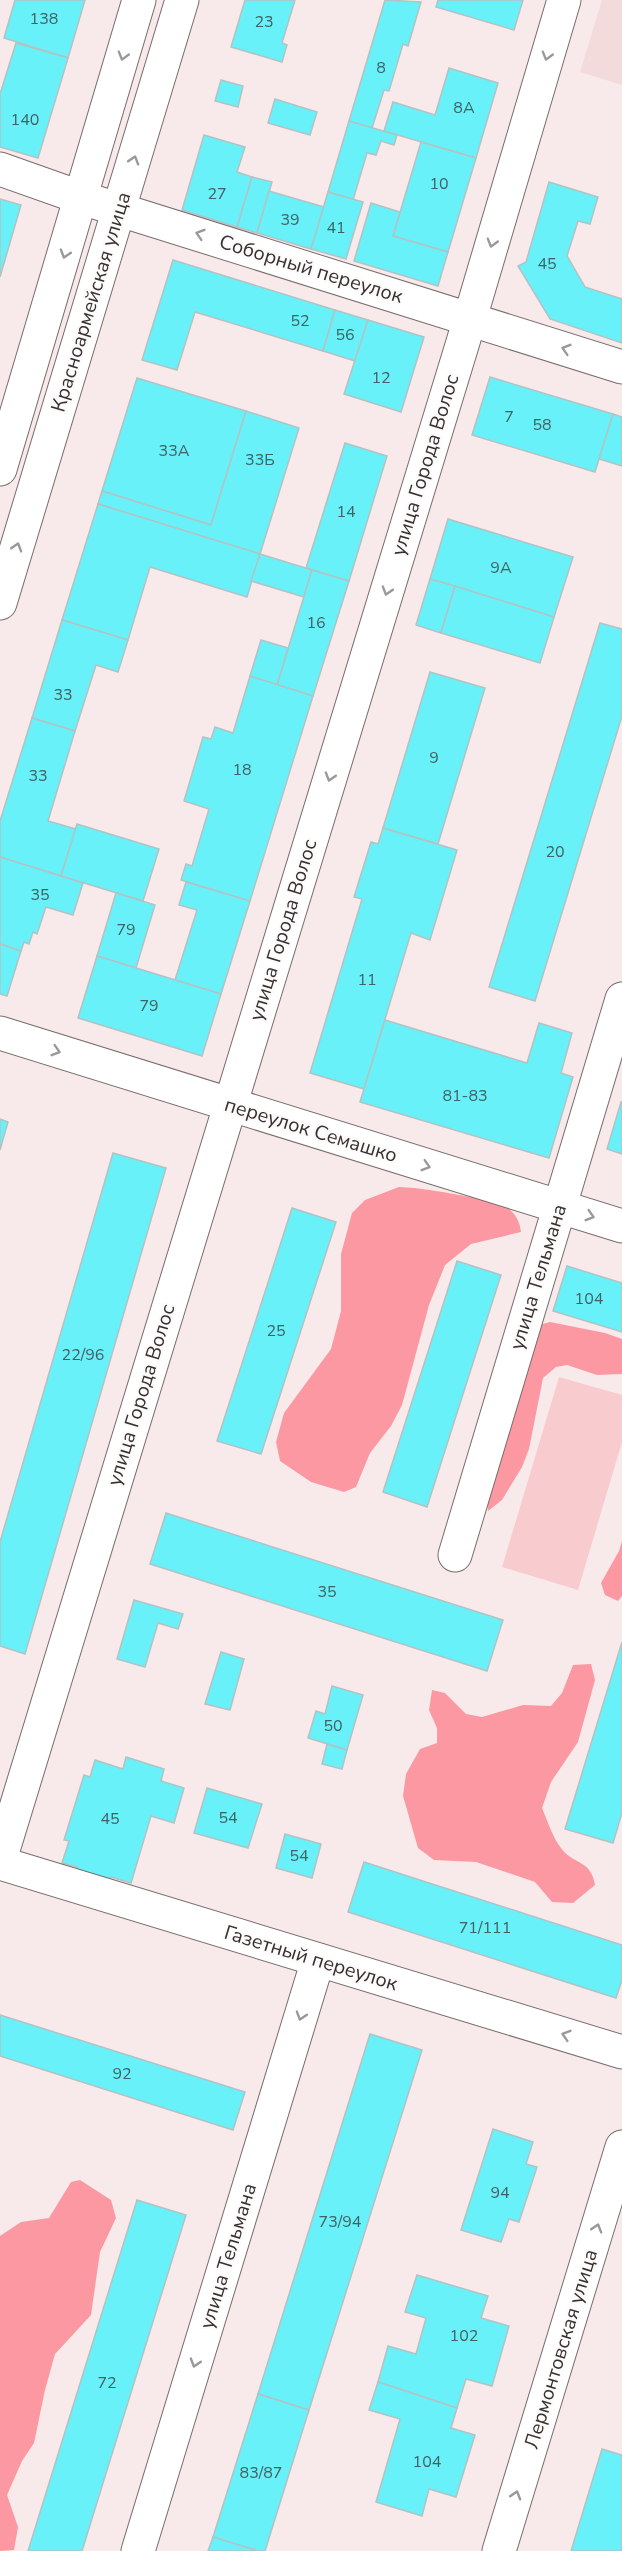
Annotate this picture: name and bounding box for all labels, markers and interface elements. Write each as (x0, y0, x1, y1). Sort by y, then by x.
house number: 138 (30, 8, 58, 30)
house number: 23 (254, 11, 274, 33)
one-way arrow (118, 50, 130, 61)
one-way arrow (542, 50, 554, 61)
house number: 8 (376, 57, 386, 79)
house number: 8А (453, 97, 475, 119)
house number: 140 (11, 109, 39, 131)
one-way arrow (127, 155, 140, 165)
house number: 10 (429, 173, 449, 195)
house number: 27 (207, 183, 227, 205)
street label: Красноармейская улица (45, 189, 137, 415)
house number: 39 (280, 209, 300, 231)
house number: 41 (326, 217, 346, 239)
street label: Соборный переулок (216, 228, 407, 310)
one-way arrow (195, 229, 206, 241)
one-way arrow (487, 237, 499, 248)
one-way arrow (60, 248, 72, 259)
house number: 45 (537, 253, 557, 275)
house number: 52 (290, 310, 310, 332)
house number: 56 (335, 324, 355, 346)
one-way arrow (561, 344, 572, 356)
house number: 12 (371, 367, 391, 389)
street label: улица Города Волос (385, 371, 465, 559)
house number: 7 (504, 406, 514, 428)
house number: 58 (532, 414, 552, 436)
house number: 33А (159, 440, 190, 462)
house number: 33Б (245, 449, 275, 471)
house number: 14 (336, 501, 356, 523)
one-way arrow (10, 542, 22, 553)
house number: 9А (490, 557, 512, 579)
one-way arrow (382, 585, 394, 595)
house number: 16 (306, 612, 326, 634)
house number: 33 (53, 684, 73, 706)
house number: 9 (429, 747, 439, 769)
house number: 18 (232, 759, 252, 781)
house number: 33 (28, 765, 48, 787)
one-way arrow (325, 771, 337, 782)
street label: улица Города Волос (243, 836, 323, 1024)
house number: 20 (545, 841, 565, 863)
house number: 35 (30, 884, 50, 906)
house number: 79 (116, 919, 136, 941)
house number: 11 (357, 969, 377, 991)
house number: 79 (139, 995, 159, 1017)
one-way arrow (50, 1044, 61, 1057)
house number: 81-83 (442, 1085, 488, 1107)
street label: переулок Семашко (221, 1091, 401, 1169)
one-way arrow (420, 1159, 431, 1171)
street label: улица Тельмана (503, 1201, 573, 1353)
one-way arrow (584, 1209, 595, 1221)
house number: 104 (575, 1288, 604, 1310)
street label: улица Города Волос (101, 1301, 181, 1489)
house number: 25 (266, 1320, 286, 1342)
house number: 22/96 (62, 1344, 104, 1366)
house number: 35 (317, 1581, 337, 1603)
house number: 50 (323, 1715, 343, 1737)
house number: 54 (218, 1807, 238, 1829)
house number: 45 (100, 1808, 120, 1830)
house number: 54 (289, 1845, 309, 1867)
house number: 71/111 (459, 1917, 511, 1939)
street label: Газетный переулок (221, 1919, 401, 1997)
one-way arrow (296, 2010, 308, 2021)
one-way arrow (561, 2030, 572, 2042)
house number: 92 (112, 2063, 132, 2085)
street label: улица Тельмана (193, 2180, 263, 2332)
house number: 94 (490, 2182, 510, 2204)
house number: 73/94 (319, 2211, 362, 2233)
one-way arrow (590, 2223, 603, 2234)
street label: Лермонтовская улица (518, 2246, 604, 2452)
house number: 102 (450, 2325, 478, 2347)
one-way arrow (190, 2357, 202, 2368)
house number: 72 (97, 2372, 117, 2394)
house number: 104 (413, 2451, 442, 2473)
house number: 83/87 (240, 2462, 282, 2484)
one-way arrow (509, 2490, 522, 2501)

